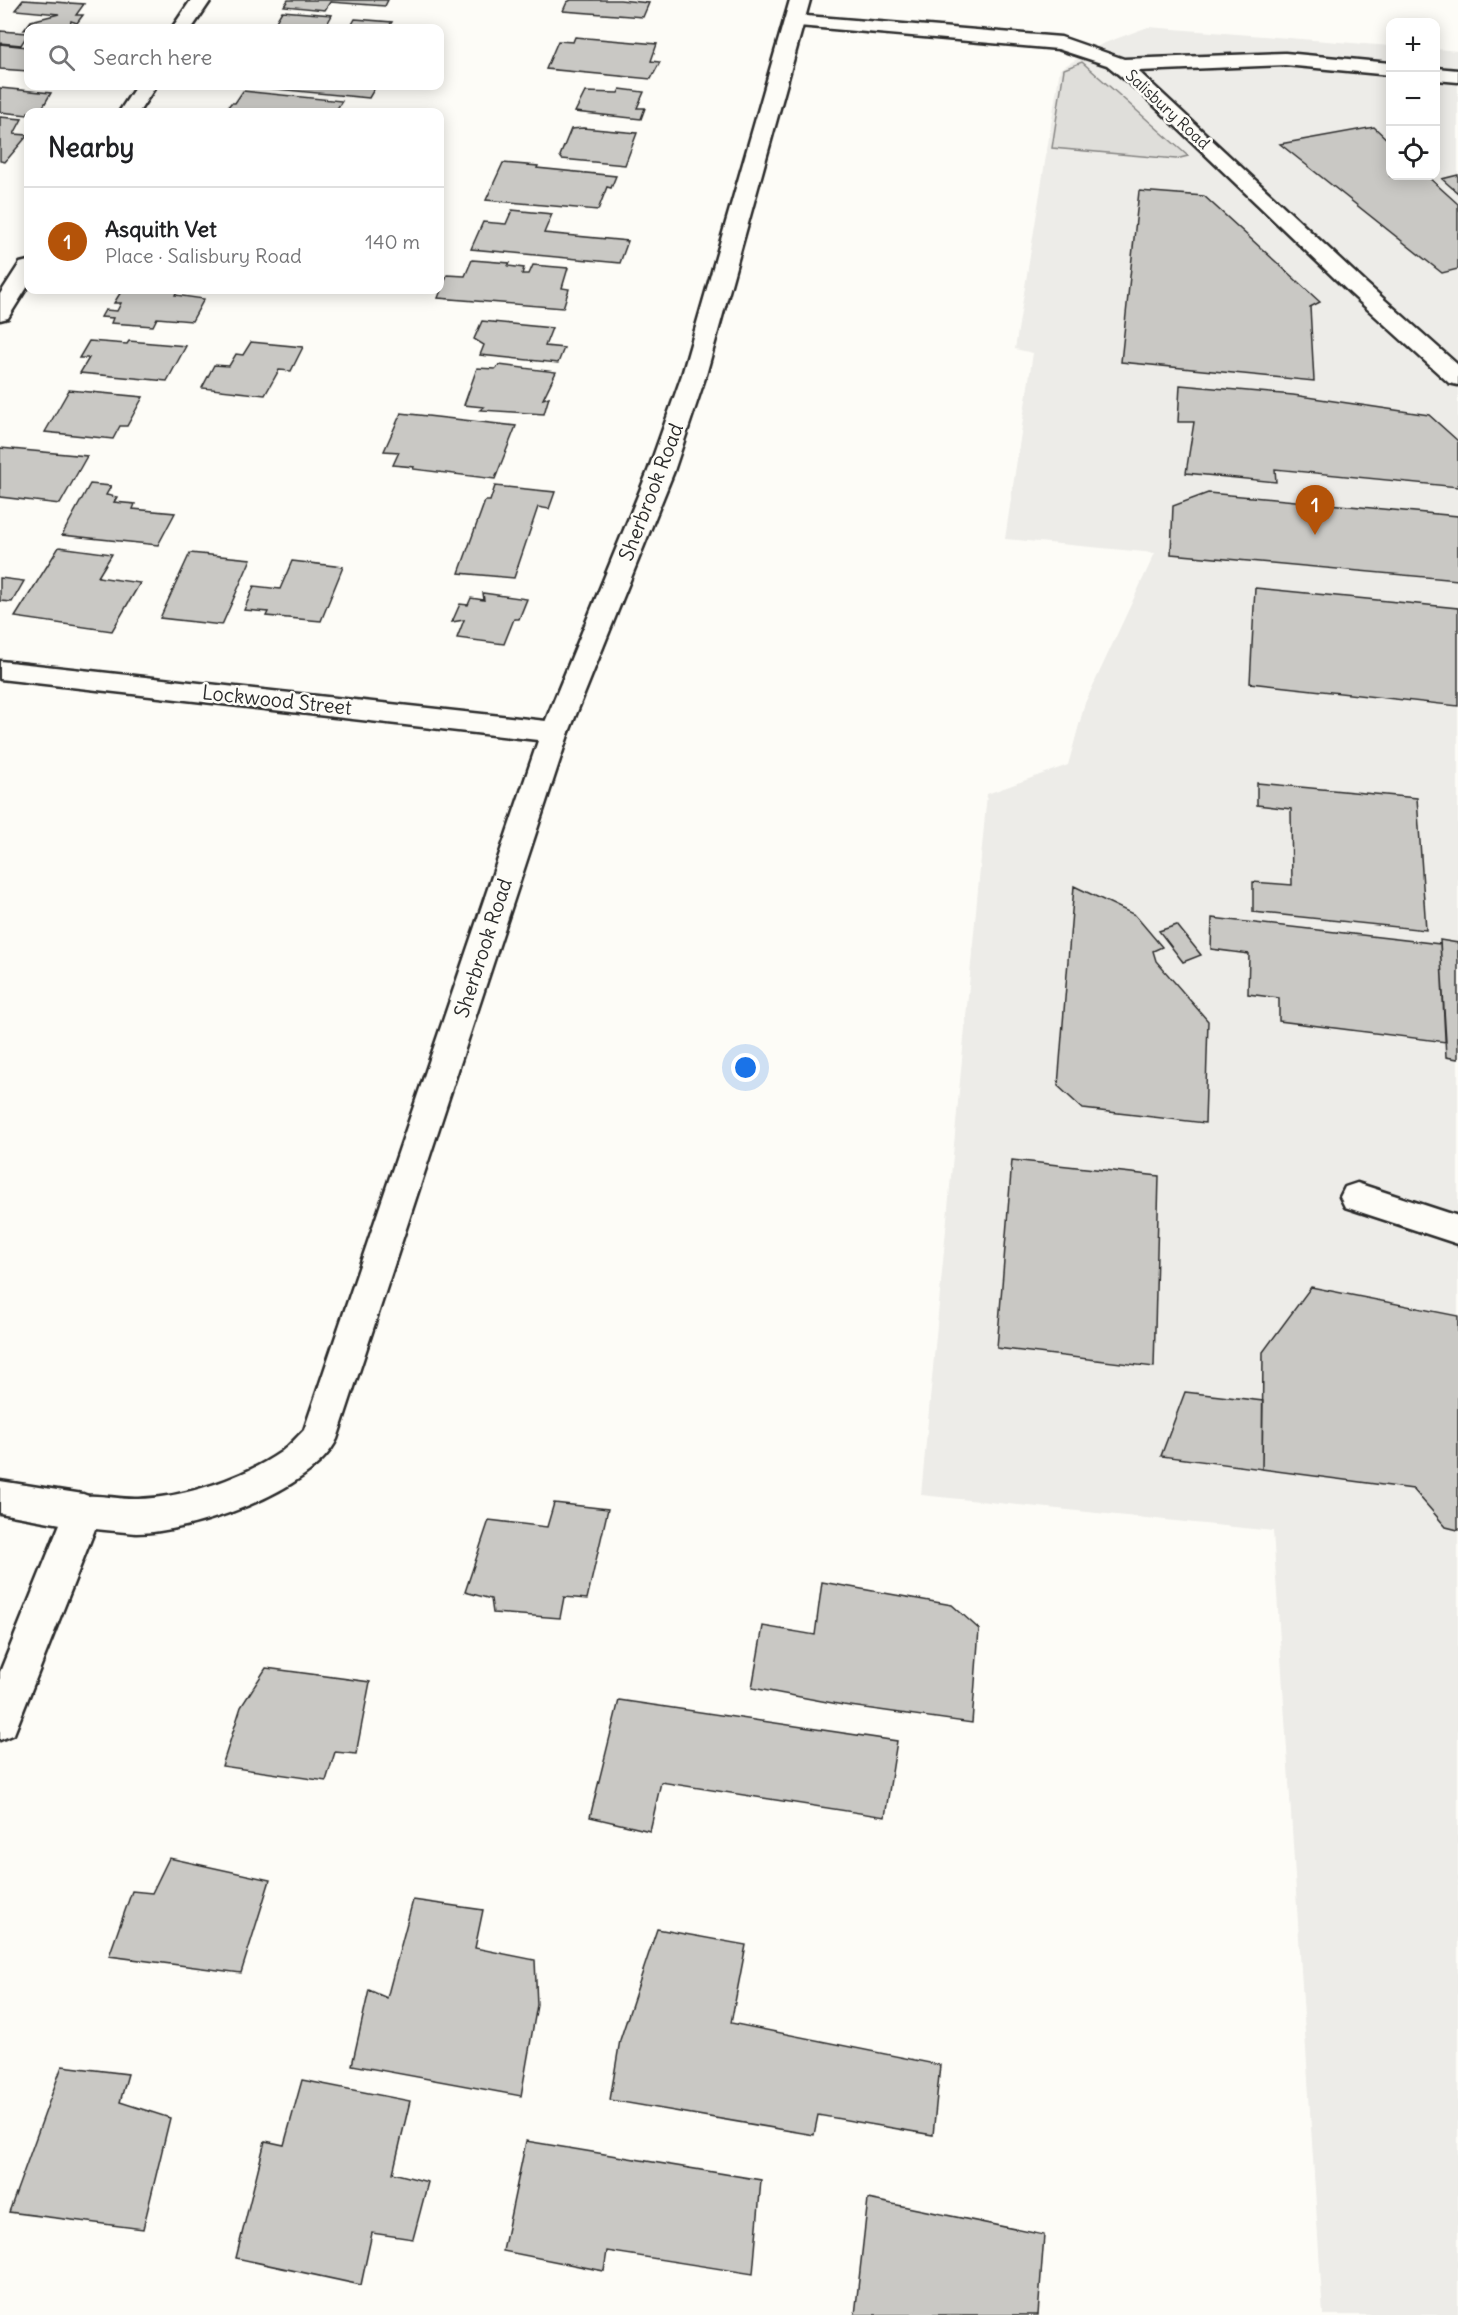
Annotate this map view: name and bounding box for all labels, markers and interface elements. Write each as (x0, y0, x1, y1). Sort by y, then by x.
map controls (1386, 18, 1440, 180)
button: + (1386, 18, 1440, 72)
search box (24, 24, 444, 90)
icon: search (45, 41, 78, 74)
text: Search here (93, 43, 212, 71)
street label: Salisbury Road (1122, 65, 1214, 153)
button: − (1386, 72, 1440, 126)
button: locate (1386, 126, 1440, 180)
text: Nearby (48, 131, 134, 164)
text: Asquith Vet (105, 215, 217, 243)
text: 1 (64, 229, 71, 254)
text: 140 m (365, 229, 420, 254)
text: Place · Salisbury Road (105, 243, 302, 268)
street label: Sherbrook Road (613, 419, 688, 564)
pin: 1 (1296, 486, 1334, 535)
street label: Lockwood Street (201, 679, 353, 720)
street label: Sherbrook Road (448, 875, 517, 1021)
your location (731, 1053, 760, 1082)

